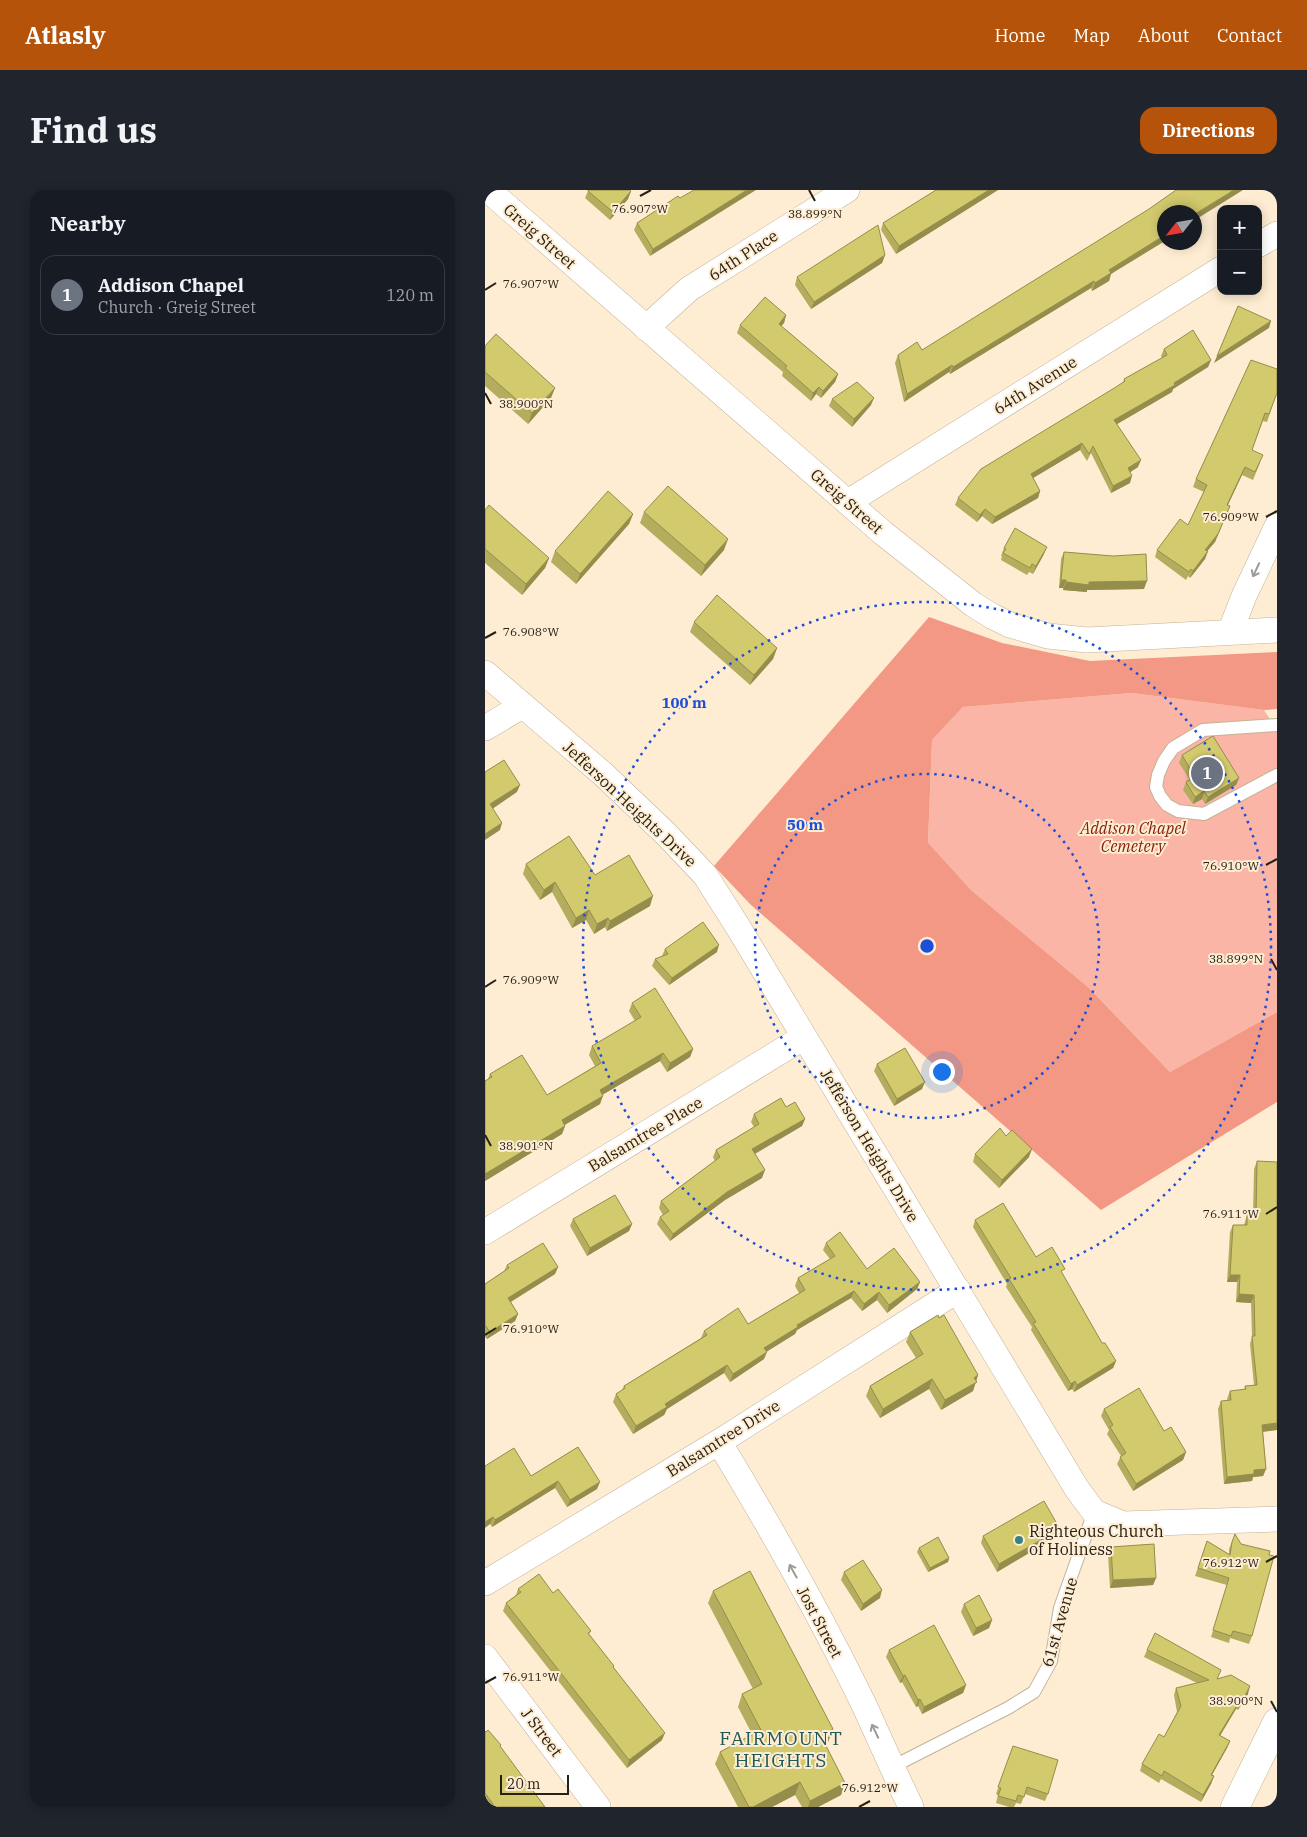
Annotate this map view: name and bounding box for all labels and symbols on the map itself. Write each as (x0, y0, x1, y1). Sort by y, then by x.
street label: Greig Street (500, 199, 581, 273)
text: 76.907°W (612, 201, 669, 216)
north arrow (1157, 205, 1202, 250)
text: 38.899°N (788, 206, 842, 221)
street label: 64th Place (705, 225, 781, 285)
text: 76.907°W (503, 276, 560, 291)
street label: 64th Avenue (990, 351, 1080, 419)
text: 38.900°N (499, 396, 553, 411)
street label: Greig Street (807, 464, 888, 538)
text: 76.909°W (1203, 509, 1260, 524)
one-way arrow (1251, 562, 1261, 577)
text: 76.908°W (503, 624, 560, 639)
text: 100 m (661, 693, 707, 712)
street label: Jefferson Heights Drive (559, 737, 701, 871)
pin: 1 (1191, 754, 1223, 792)
text: 50 m (787, 815, 823, 834)
park label: Addison Chapel Cemetery (1079, 818, 1186, 856)
text: 76.910°W (1203, 858, 1260, 873)
centre of rings (918, 937, 936, 955)
text: 38.899°N (1209, 951, 1263, 966)
text: 76.909°W (503, 972, 560, 987)
your location (929, 1059, 955, 1085)
street label: Jefferson Heights Drive (816, 1065, 924, 1225)
street label: Balsamtree Place (584, 1092, 706, 1176)
text: 38.901°N (499, 1138, 553, 1153)
text: 76.911°W (1203, 1206, 1260, 1221)
text: 76.910°W (503, 1321, 560, 1336)
street label: Balsamtree Drive (663, 1395, 783, 1481)
place label: Righteous Church of Holiness (1029, 1521, 1164, 1559)
marker: Righteous Church of Holiness (1013, 1534, 1025, 1546)
text: 76.912°W (1203, 1555, 1260, 1570)
one-way arrow (788, 1564, 797, 1579)
street label: 61st Avenue (1037, 1575, 1081, 1669)
street label: Jost Street (793, 1583, 847, 1662)
text: 76.911°W (503, 1669, 560, 1684)
text: 38.900°N (1209, 1693, 1263, 1708)
street label: J Street (517, 1704, 567, 1761)
one-way arrow (870, 1724, 880, 1739)
district label: FAIRMOUNT HEIGHTS (719, 1726, 843, 1772)
scale bar (500, 1772, 569, 1795)
text: 76.912°W (842, 1780, 899, 1795)

